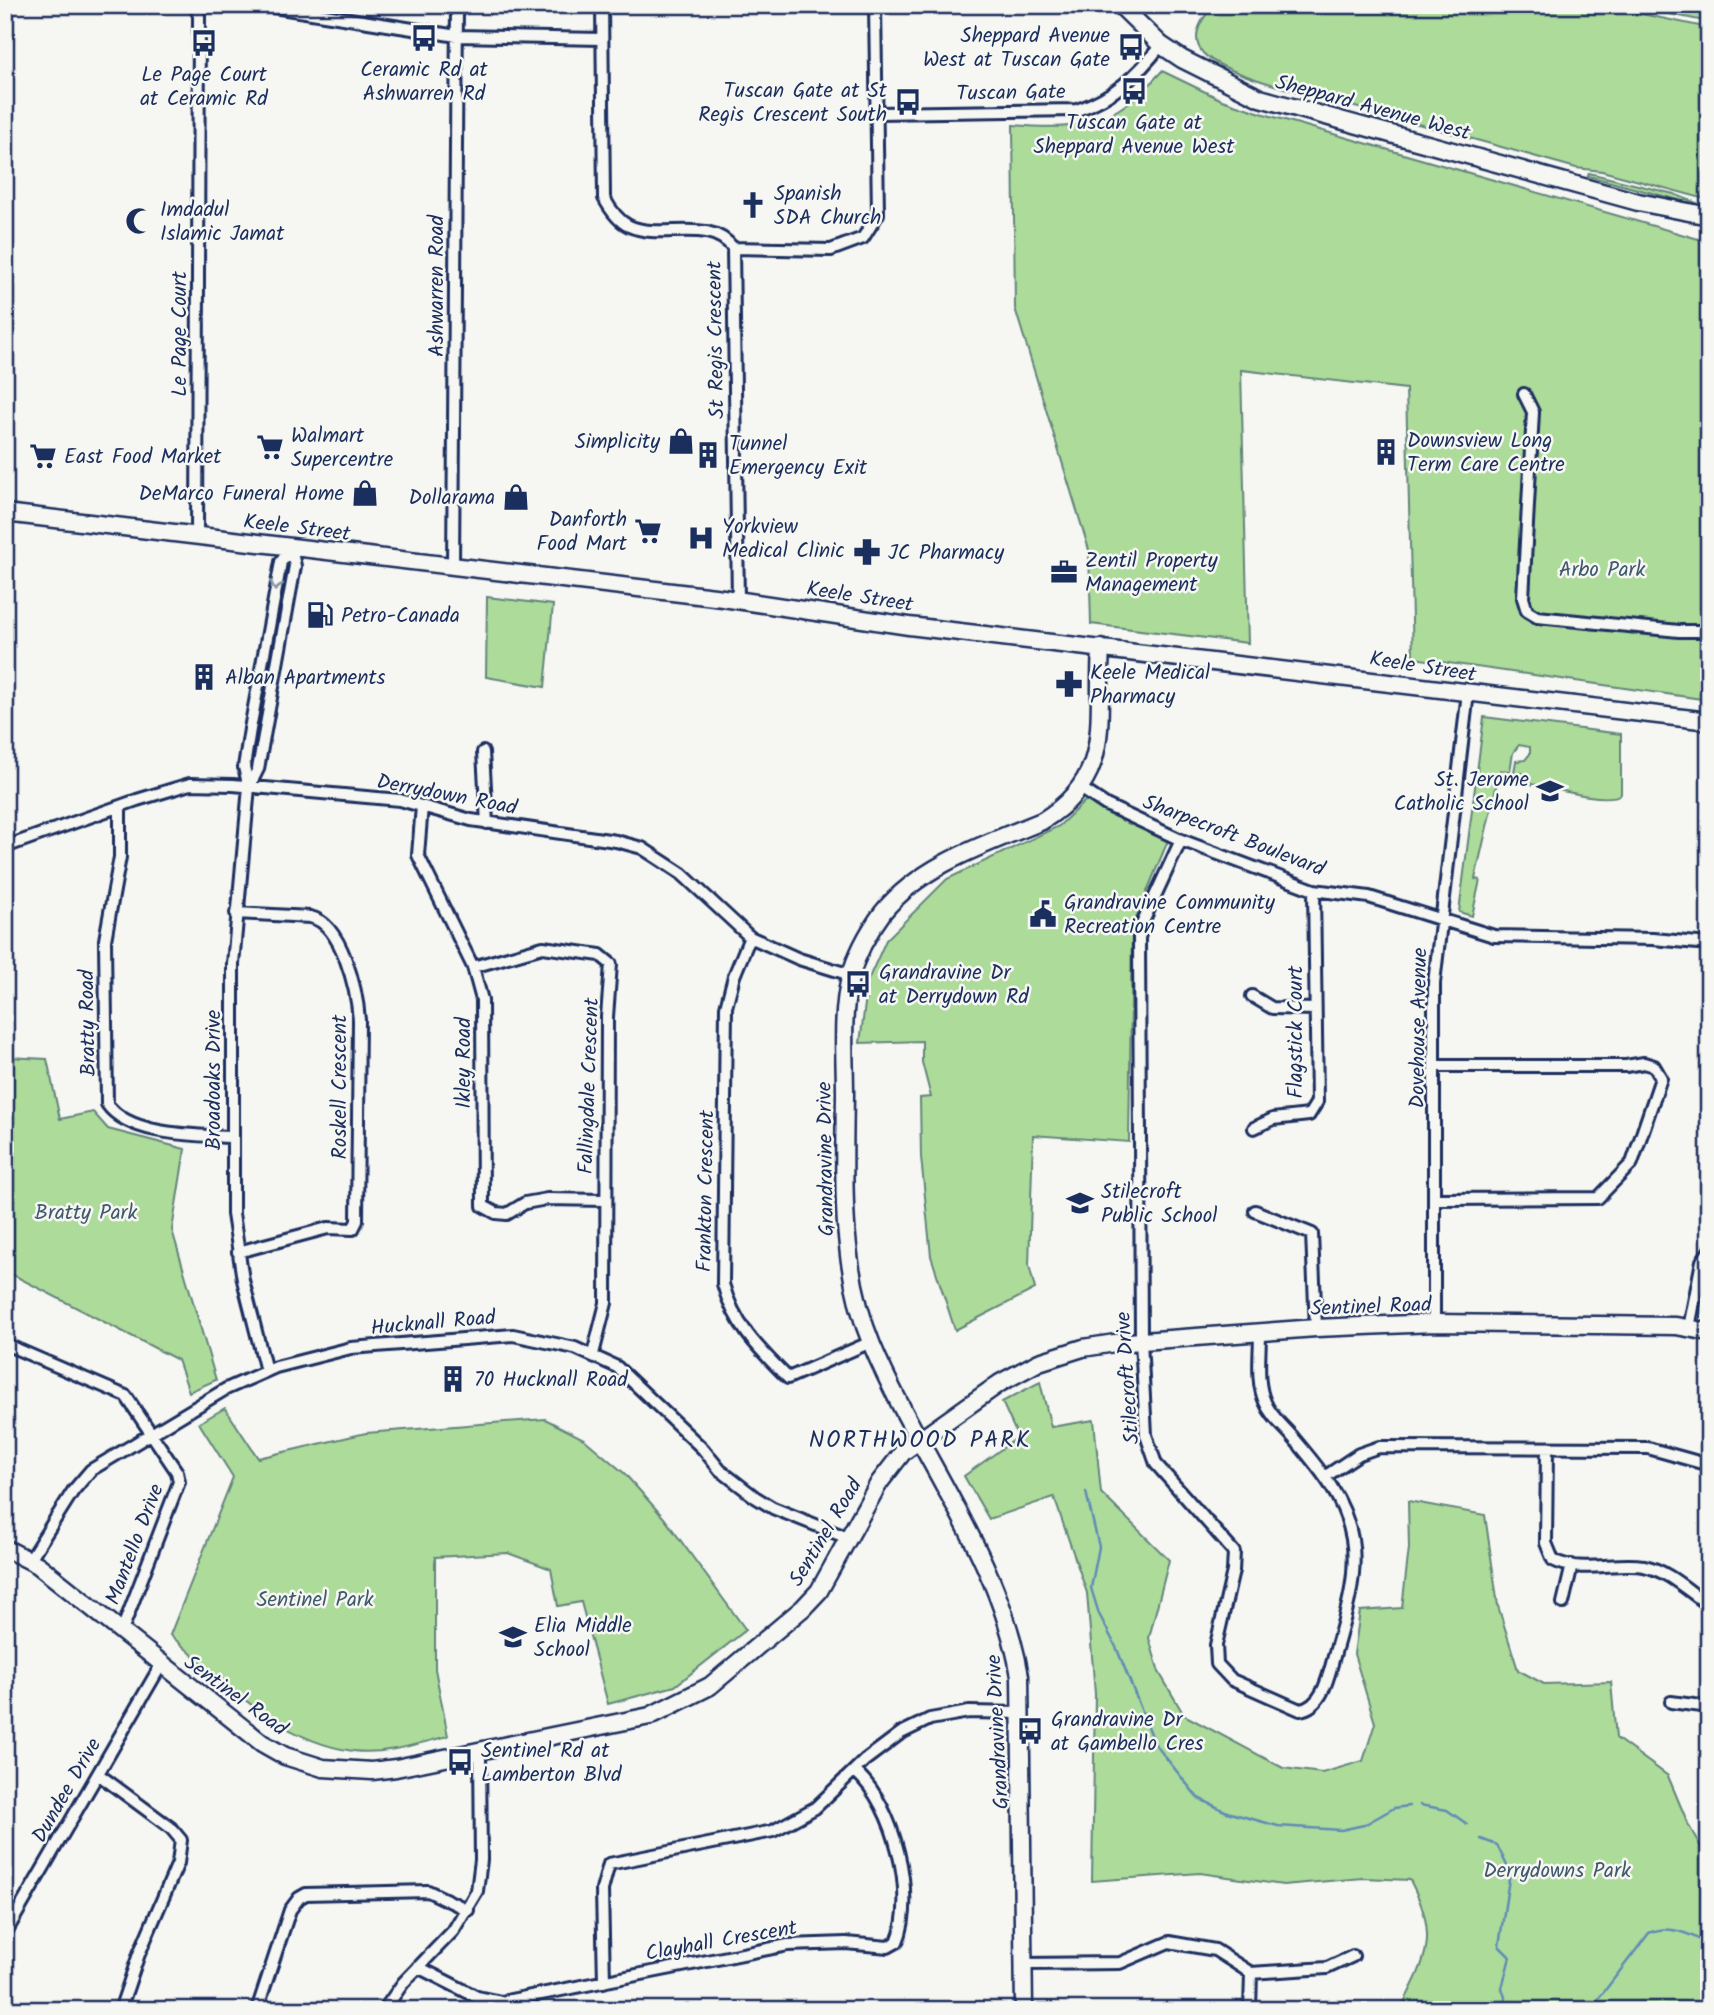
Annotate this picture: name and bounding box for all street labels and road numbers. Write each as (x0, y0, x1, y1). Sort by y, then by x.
street label: Sheppard Avenue West (1271, 67, 1475, 151)
street label: Tuscan Gate (956, 76, 1067, 111)
street label: Ashwarren Road (421, 214, 454, 357)
street label: St Regis Crescent (699, 260, 734, 419)
street label: Le Page Court (164, 270, 197, 397)
street label: Keele Street (241, 506, 353, 552)
street label: Keele Street (804, 573, 916, 622)
street label: Keele Street (1367, 643, 1479, 692)
street label: Derrydown Road (374, 766, 520, 825)
street label: Sharpecroft Boulevard (1138, 786, 1330, 887)
street label: Dovehouse Avenue (1402, 947, 1437, 1109)
street label: Flagstick Court (1280, 965, 1313, 1098)
street label: Bratty Road (71, 969, 106, 1077)
street label: Fallingdale Crescent (570, 996, 609, 1175)
street label: Broadoaks Drive (198, 1009, 231, 1150)
street label: Roskell Crescent (324, 1014, 357, 1159)
street label: Ikley Road (448, 1017, 481, 1109)
street label: Grandravine Drive (809, 1081, 844, 1237)
street label: Frankton Crescent (689, 1109, 724, 1272)
street label: Sentinel Road (1310, 1289, 1433, 1326)
street label: Hucknall Road (369, 1302, 497, 1345)
street label: Stilecroft Drive (1107, 1310, 1150, 1445)
street label: Sentinel Road (781, 1472, 872, 1593)
street label: Mantello Drive (97, 1479, 174, 1610)
street label: Sentinel Road (176, 1647, 294, 1745)
street label: Grandravine Drive (978, 1653, 1019, 1810)
street label: Dundee Drive (24, 1732, 111, 1849)
street label: Clayhall Crescent (643, 1912, 800, 1971)

